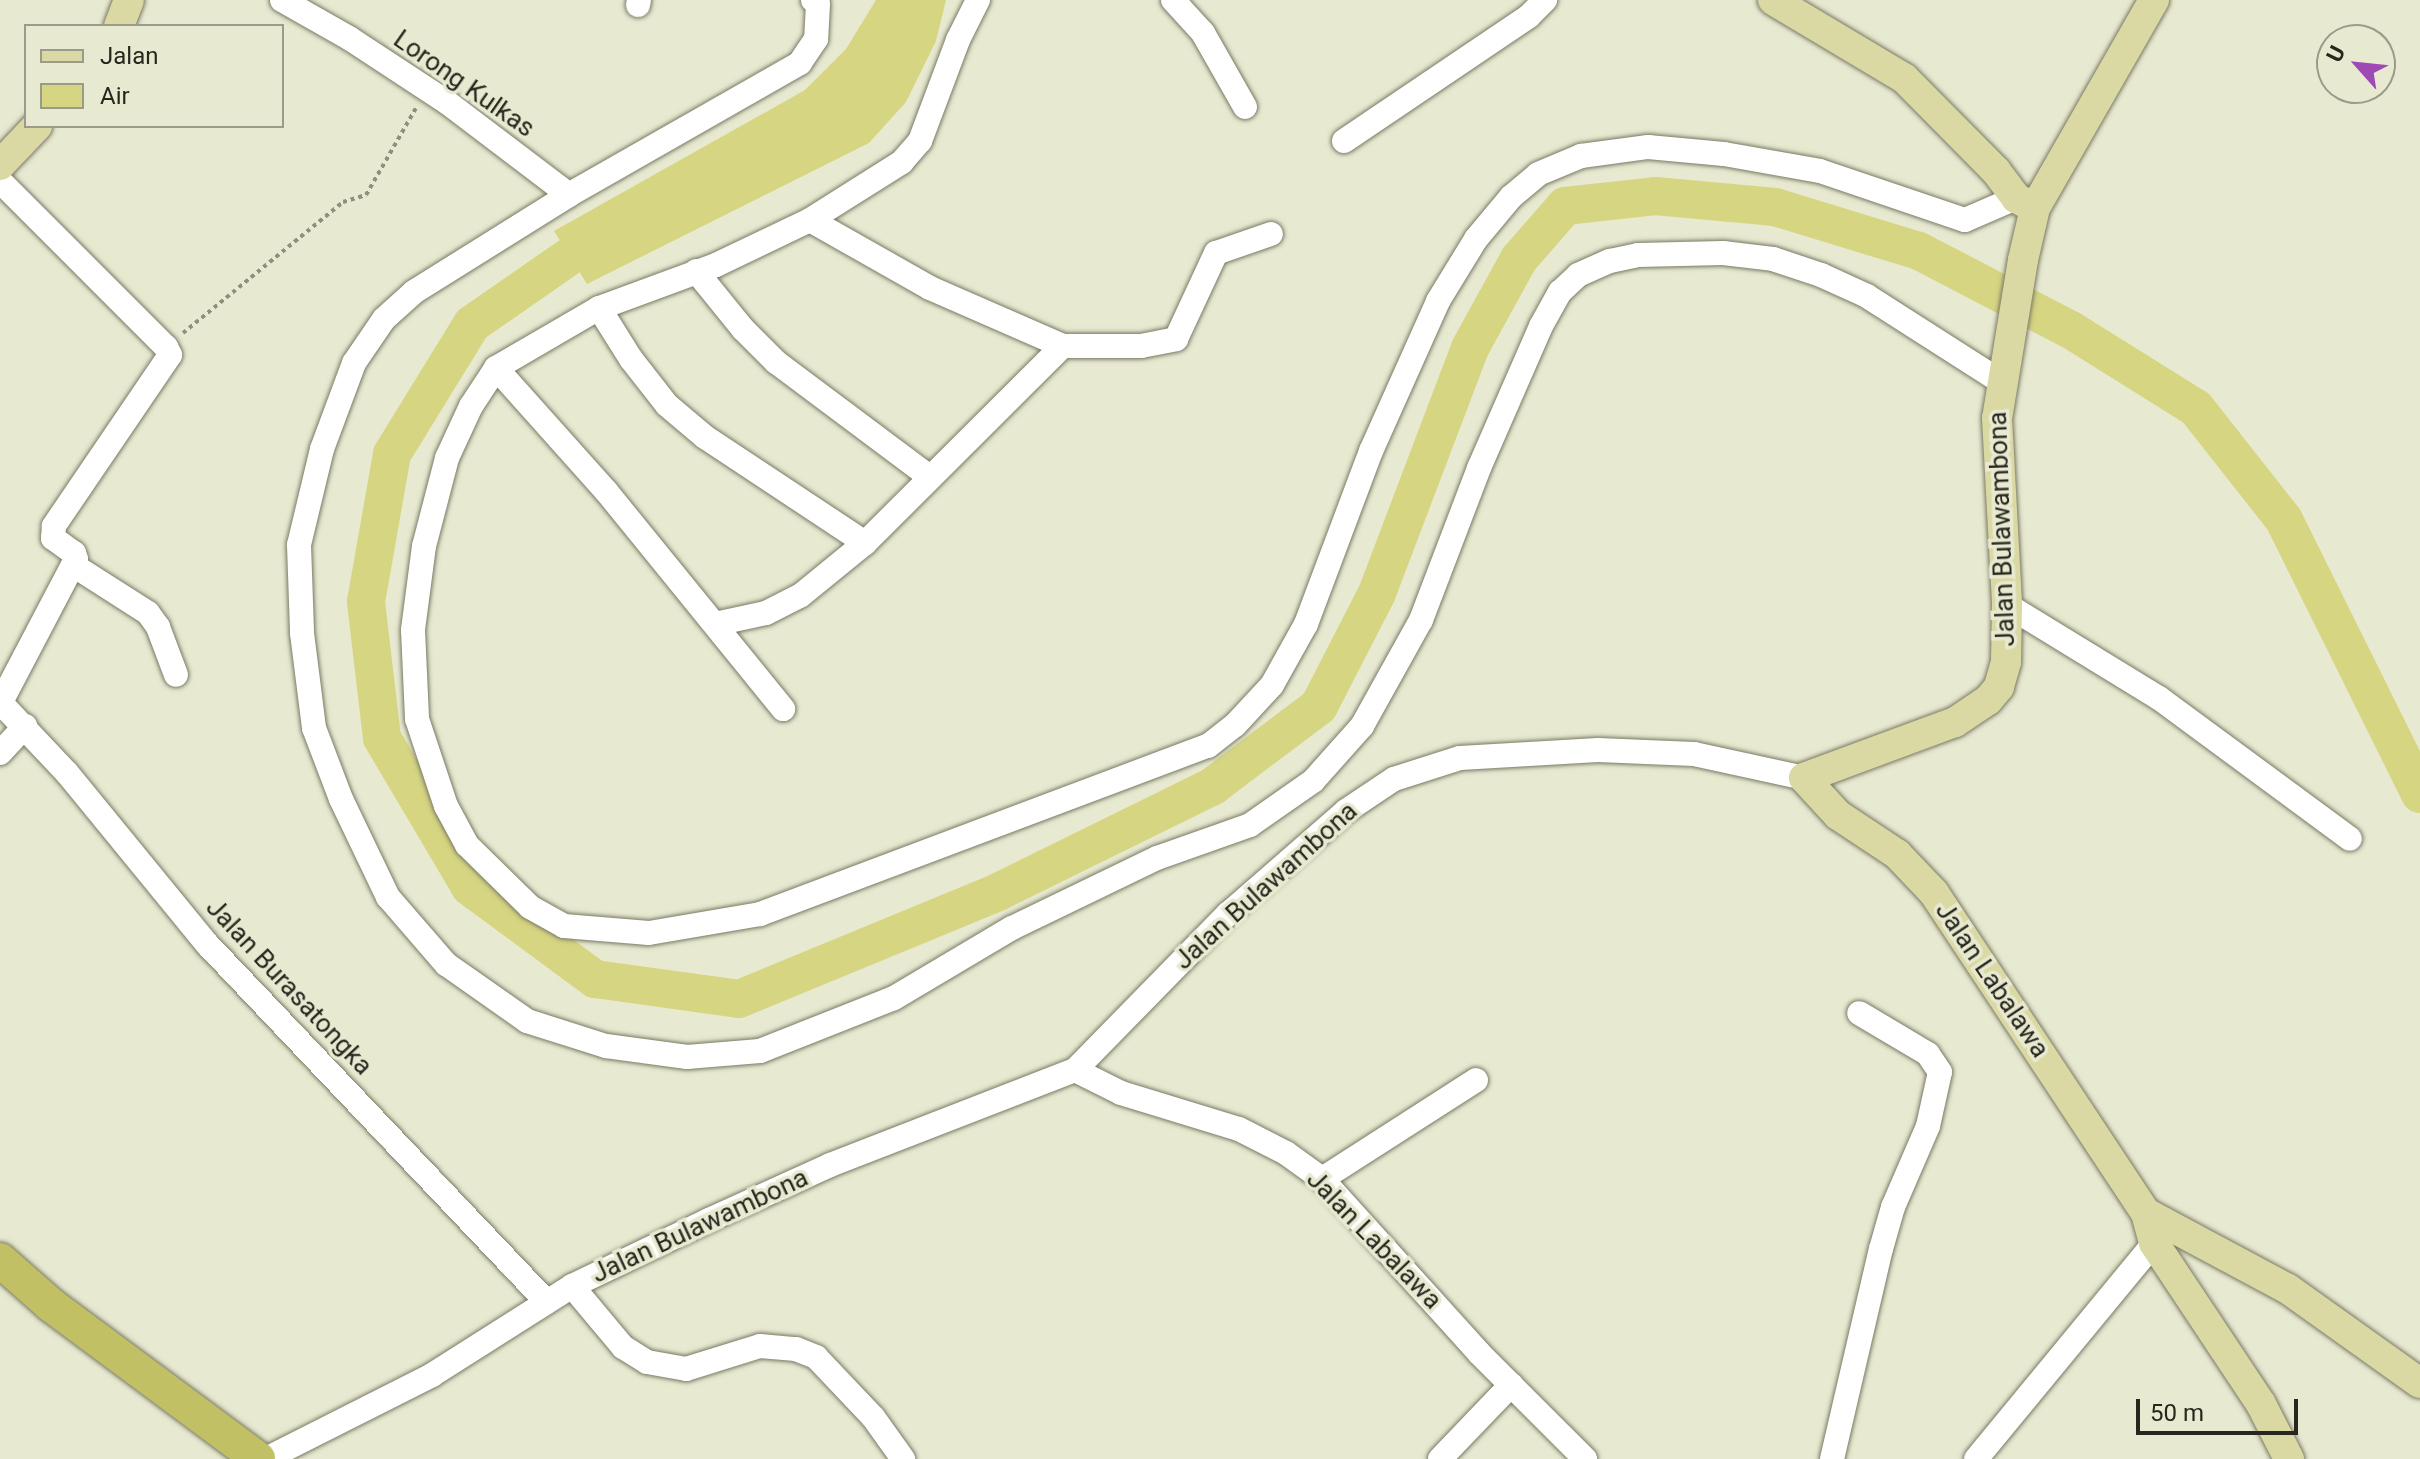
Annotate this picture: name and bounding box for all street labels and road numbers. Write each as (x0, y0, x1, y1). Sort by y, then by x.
street label: Lorong Kulkas (387, 24, 541, 144)
street label: Jalan Bulawambona (1982, 411, 2022, 647)
street label: Jalan Bulawambona (1168, 796, 1364, 976)
street label: Jalan Burasatongka (199, 892, 379, 1082)
street label: Jalan Labalawa (1929, 896, 2055, 1064)
street label: Jalan Bulawambona (587, 1162, 813, 1290)
street label: Jalan Labalawa (1300, 1164, 1448, 1316)

